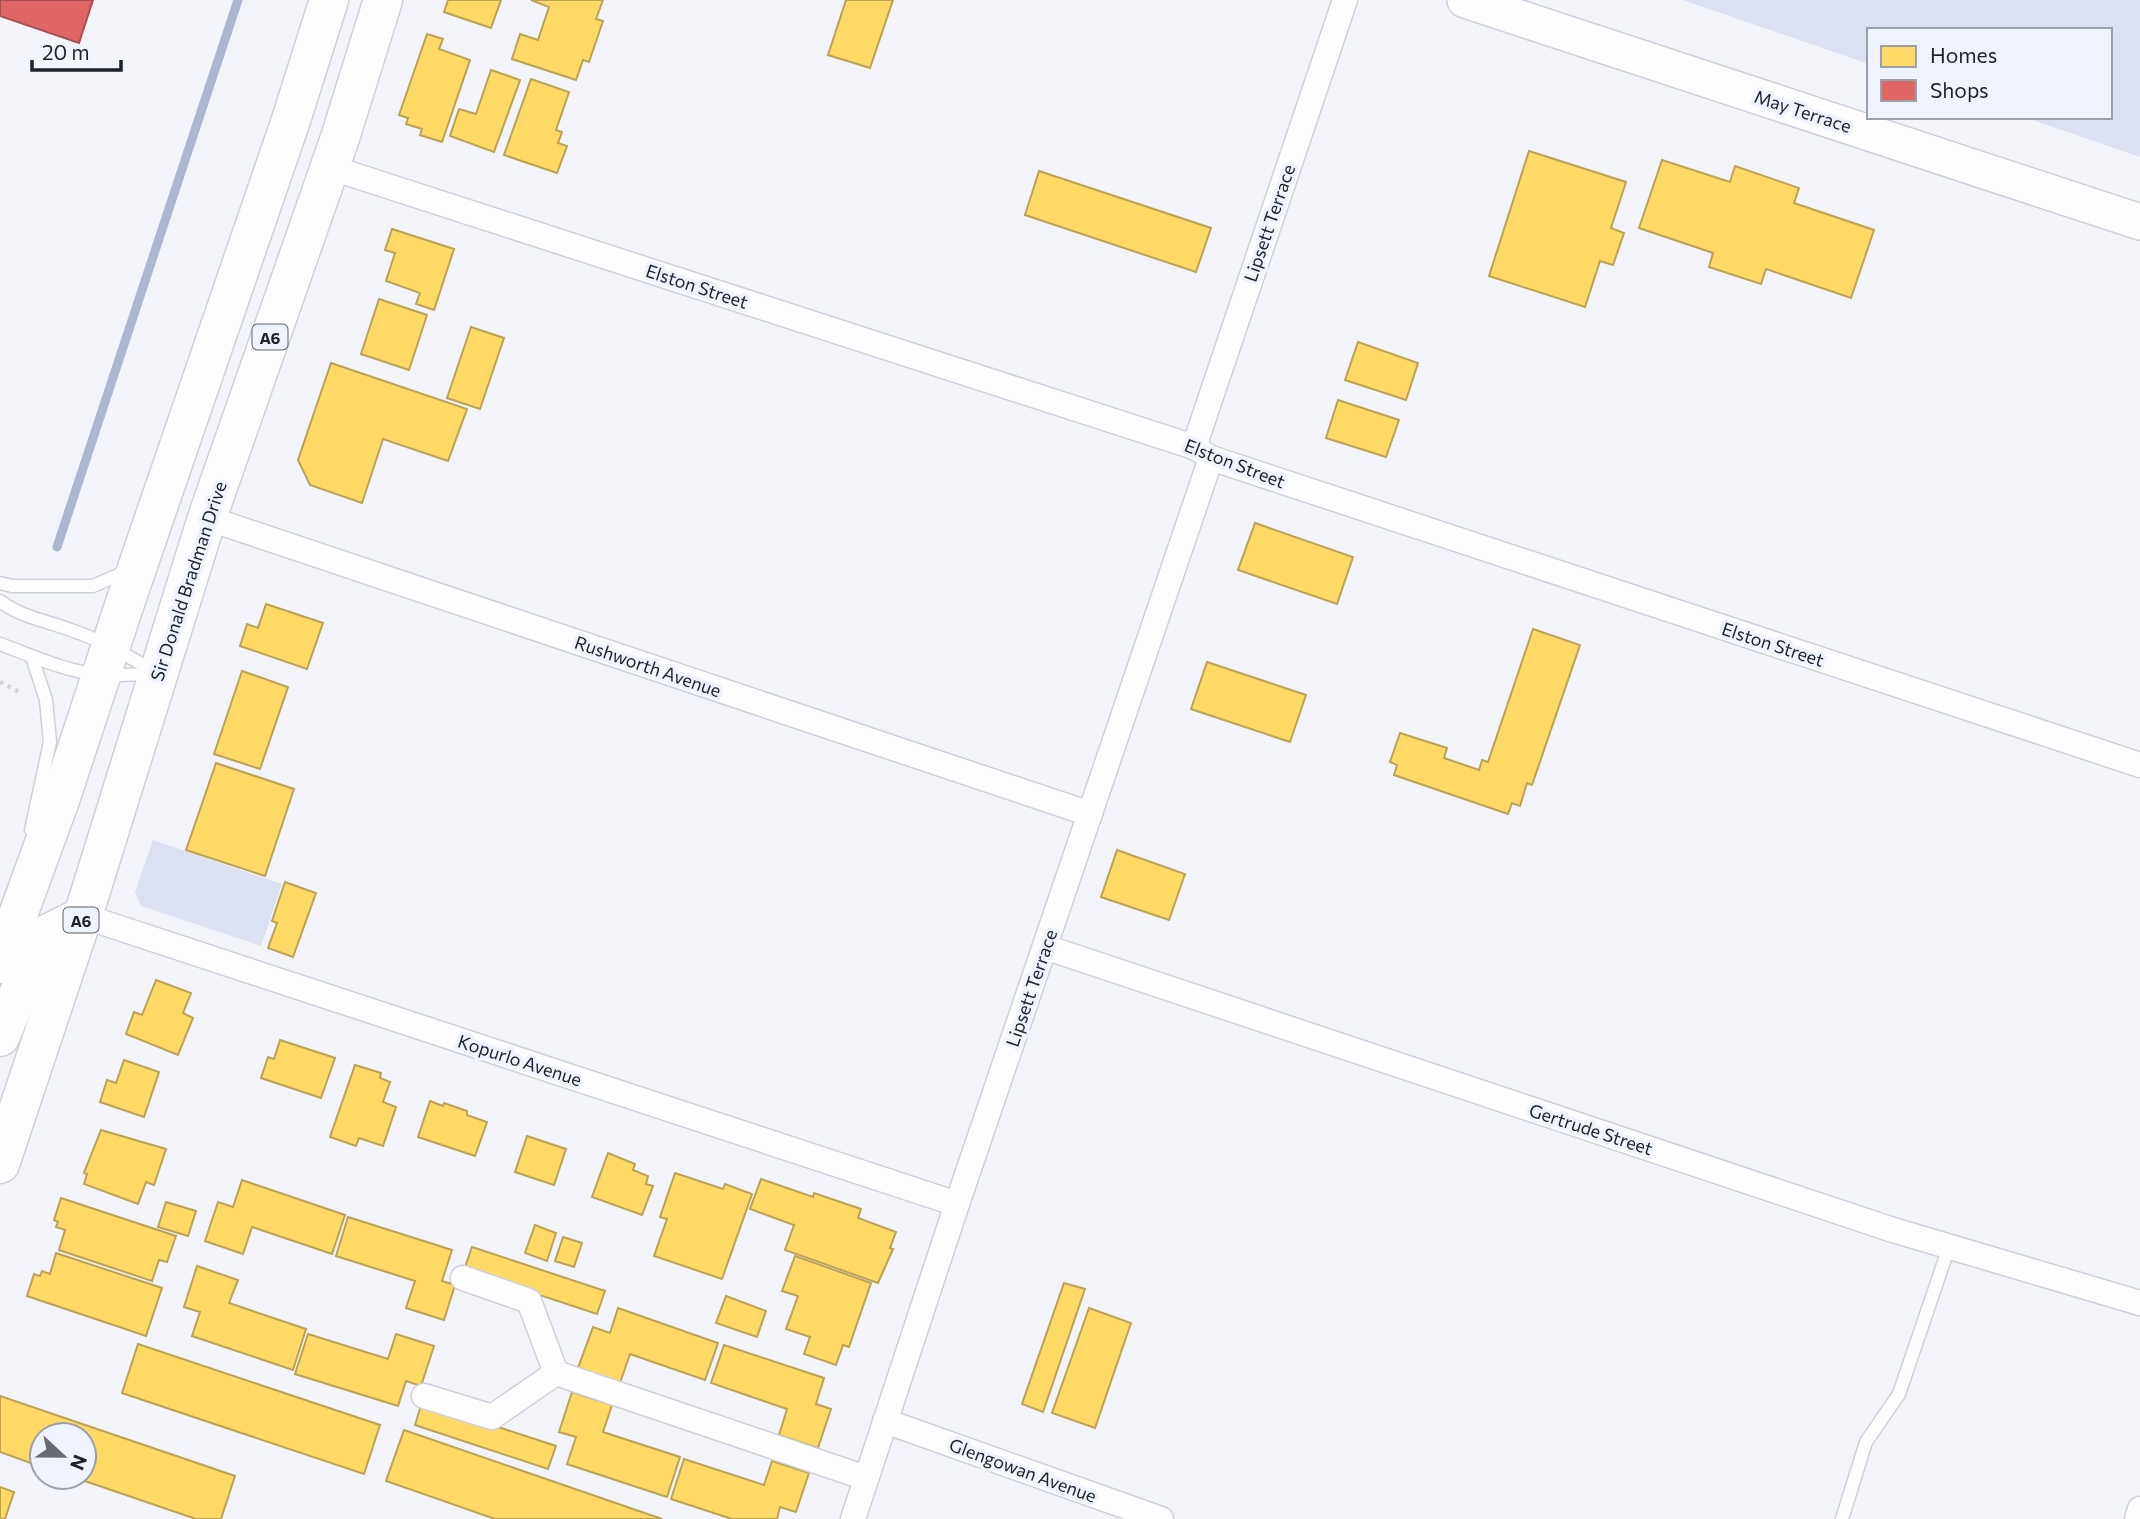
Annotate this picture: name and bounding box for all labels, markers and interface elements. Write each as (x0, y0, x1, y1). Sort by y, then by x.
scale bar (32, 28, 121, 72)
legend (1867, 28, 2112, 119)
text: 20 m (42, 39, 90, 64)
text: Homes (1930, 42, 1997, 67)
text: Shops (1930, 77, 1989, 102)
street label: May Terrace (1752, 85, 1854, 137)
street label: Lipsett Terrace (1239, 161, 1299, 285)
street label: Elston Street (643, 259, 751, 313)
road number: A6 (252, 324, 288, 350)
street label: Elston Street (1182, 434, 1288, 492)
street label: Sir Donald Bradman Drive (145, 478, 231, 684)
street label: Elston Street (1719, 617, 1827, 671)
street label: Rushworth Avenue (572, 631, 724, 701)
road number: A6 (64, 908, 98, 932)
street label: Lipsett Terrace (1001, 926, 1061, 1050)
street label: Kopurlo Avenue (455, 1030, 585, 1090)
street label: Gertrude Street (1526, 1099, 1656, 1159)
north arrow (28, 1421, 98, 1491)
street label: Glengowan Avenue (946, 1433, 1100, 1507)
text: N (66, 1452, 93, 1473)

